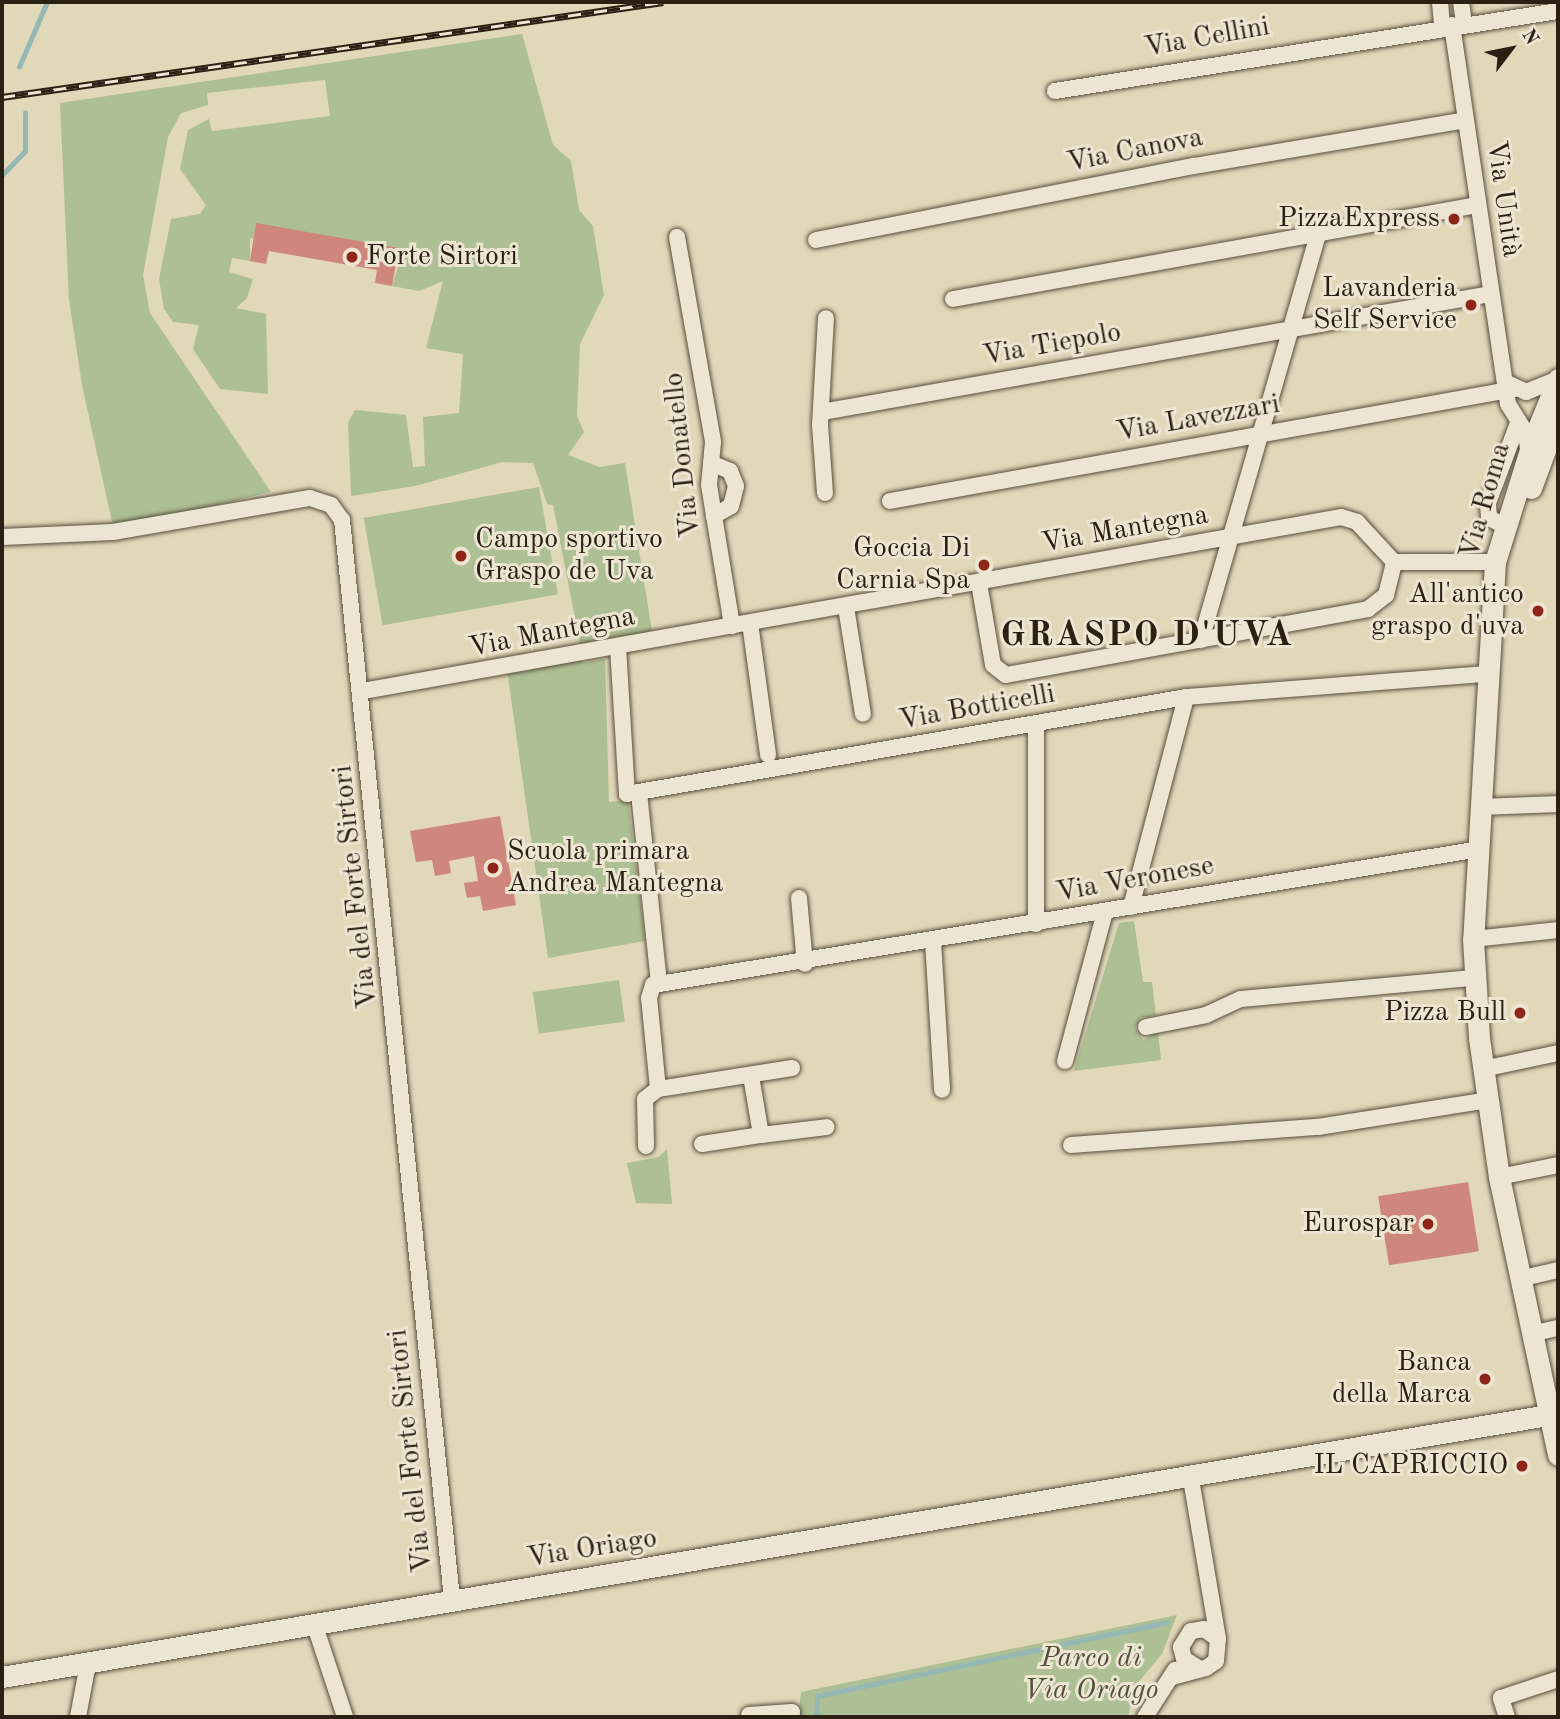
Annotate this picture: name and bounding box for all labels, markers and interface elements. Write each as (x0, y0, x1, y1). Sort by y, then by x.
street label: Via Cellini (1142, 10, 1272, 66)
north arrow (1476, 14, 1546, 84)
text: N (1517, 26, 1541, 49)
street label: Via Canova (1064, 121, 1206, 181)
street label: Via Unità (1478, 138, 1528, 260)
place label: PizzaExpress (1278, 202, 1440, 236)
marker: PizzaExpress (1446, 211, 1462, 227)
place label: Forte Sirtori (366, 240, 518, 274)
marker: Forte Sirtori (344, 249, 360, 265)
place label: Lavanderia Self Service (1313, 272, 1457, 338)
marker: Lavanderia Self Service (1463, 297, 1479, 313)
street label: Via Tiepolo (980, 316, 1124, 374)
street label: Via Donatello (658, 371, 708, 539)
street label: Via Lavezzari (1114, 388, 1282, 450)
street label: Via Roma (1453, 439, 1519, 563)
street label: Via Mantegna (1039, 499, 1211, 561)
place label: Campo sportivo Graspo de Uva (475, 523, 663, 589)
place label: Goccia Di Carnia Spa (836, 532, 970, 598)
marker: Campo sportivo Graspo de Uva (453, 548, 469, 564)
marker: Goccia Di Carnia Spa (976, 557, 992, 573)
place label: All'antico graspo d'uva (1371, 578, 1524, 644)
street label: Via Mantegna (466, 600, 638, 666)
marker: All'antico graspo d'uva (1530, 603, 1546, 619)
district label: GRASPO D'UVA (1002, 615, 1292, 657)
street label: Via Botticelli (896, 678, 1058, 738)
street label: Via del Forte Sirtori (327, 764, 385, 1010)
place label: Scuola primara Andrea Mantegna (507, 835, 723, 901)
street label: Via Veronese (1053, 850, 1217, 910)
marker: Scuola primara Andrea Mantegna (485, 860, 501, 876)
place label: Pizza Bull (1384, 996, 1506, 1030)
marker: Pizza Bull (1512, 1005, 1528, 1021)
place label: Eurospar (1302, 1207, 1414, 1241)
marker: Eurospar (1420, 1216, 1436, 1232)
street label: Via del Forte Sirtori (382, 1328, 440, 1574)
place label: Banca della Marca (1332, 1346, 1471, 1412)
marker: Banca della Marca (1477, 1371, 1493, 1387)
place label: IL CAPRICCIO (1313, 1449, 1508, 1483)
marker: IL CAPRICCIO (1514, 1458, 1530, 1474)
street label: Via Oriago (525, 1522, 659, 1576)
park label: Parco di Via Oriago (1023, 1642, 1159, 1708)

